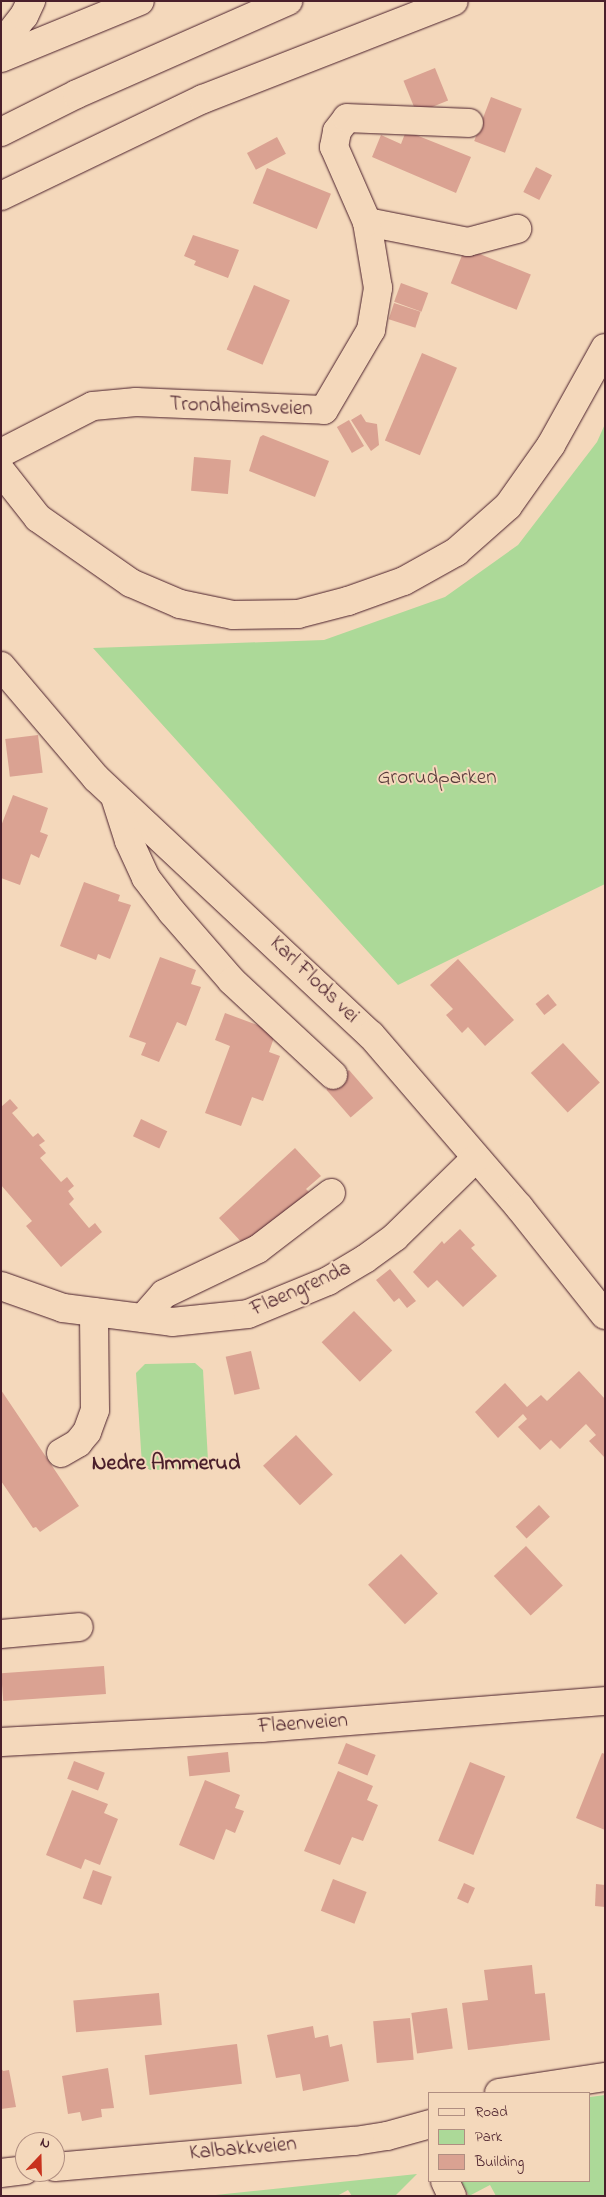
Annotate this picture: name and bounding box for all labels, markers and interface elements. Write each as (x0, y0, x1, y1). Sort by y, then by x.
street label: Trondheimsveien (169, 392, 313, 422)
park label: Grorudparken (377, 765, 497, 791)
street label: Karl Flods vei (264, 931, 364, 1029)
street label: Flaengrenda (247, 1256, 355, 1322)
district label: Nedre Ammerud (92, 1452, 240, 1478)
street label: Flaenveien (257, 1708, 349, 1740)
legend (428, 2092, 591, 2182)
text: Road (475, 2101, 508, 2123)
text: Park (475, 2126, 502, 2148)
north arrow (15, 2132, 65, 2182)
text: N (37, 2132, 53, 2155)
street label: Kalbakkveien (188, 2132, 298, 2166)
text: Building (475, 2151, 524, 2173)

